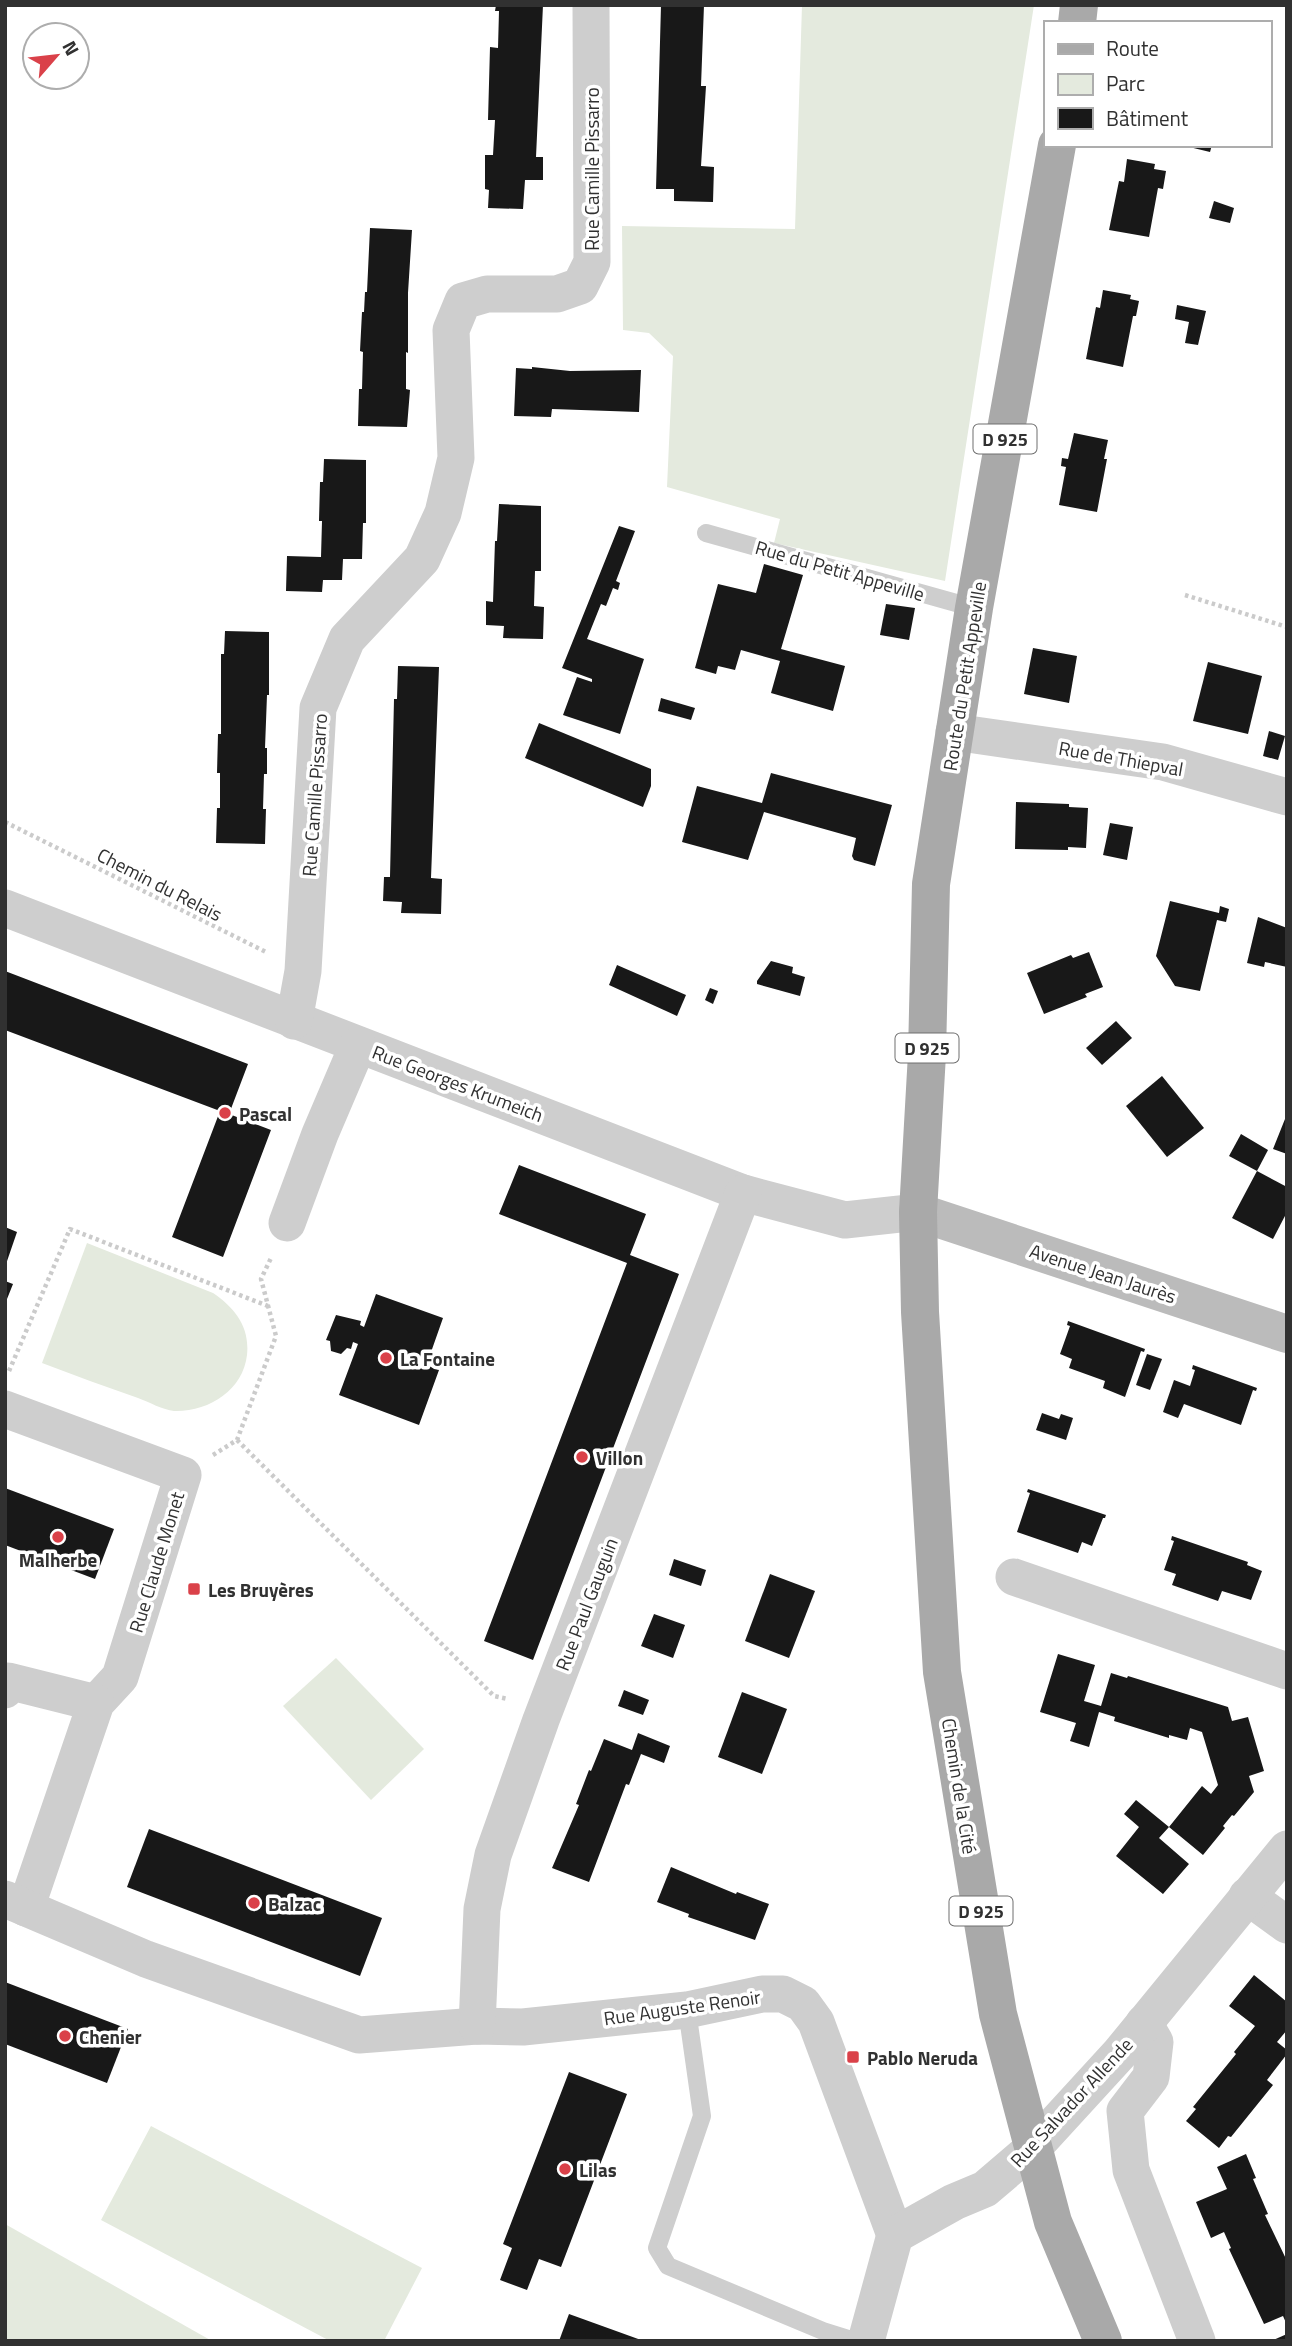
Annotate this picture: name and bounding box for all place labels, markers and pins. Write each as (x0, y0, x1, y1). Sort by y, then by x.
place label: Pascal (239, 1099, 292, 1128)
marker: Pascal (217, 1105, 233, 1121)
place label: La Fontaine (400, 1344, 495, 1373)
marker: La Fontaine (378, 1350, 394, 1366)
place label: Villon (596, 1443, 643, 1472)
marker: Villon (574, 1449, 590, 1465)
marker: Malherbe (50, 1529, 66, 1545)
place label: Malherbe (19, 1545, 98, 1574)
place label: Les Bruyères (208, 1575, 314, 1604)
marker: Les Bruyères (186, 1581, 202, 1597)
place label: Balzac (268, 1889, 321, 1918)
marker: Balzac (246, 1895, 262, 1911)
place label: Chenier (79, 2022, 142, 2051)
marker: Chenier (57, 2028, 73, 2044)
place label: Pablo Neruda (867, 2043, 978, 2072)
marker: Pablo Neruda (845, 2049, 861, 2065)
place label: Lilas (579, 2155, 617, 2184)
marker: Lilas (557, 2161, 573, 2177)

